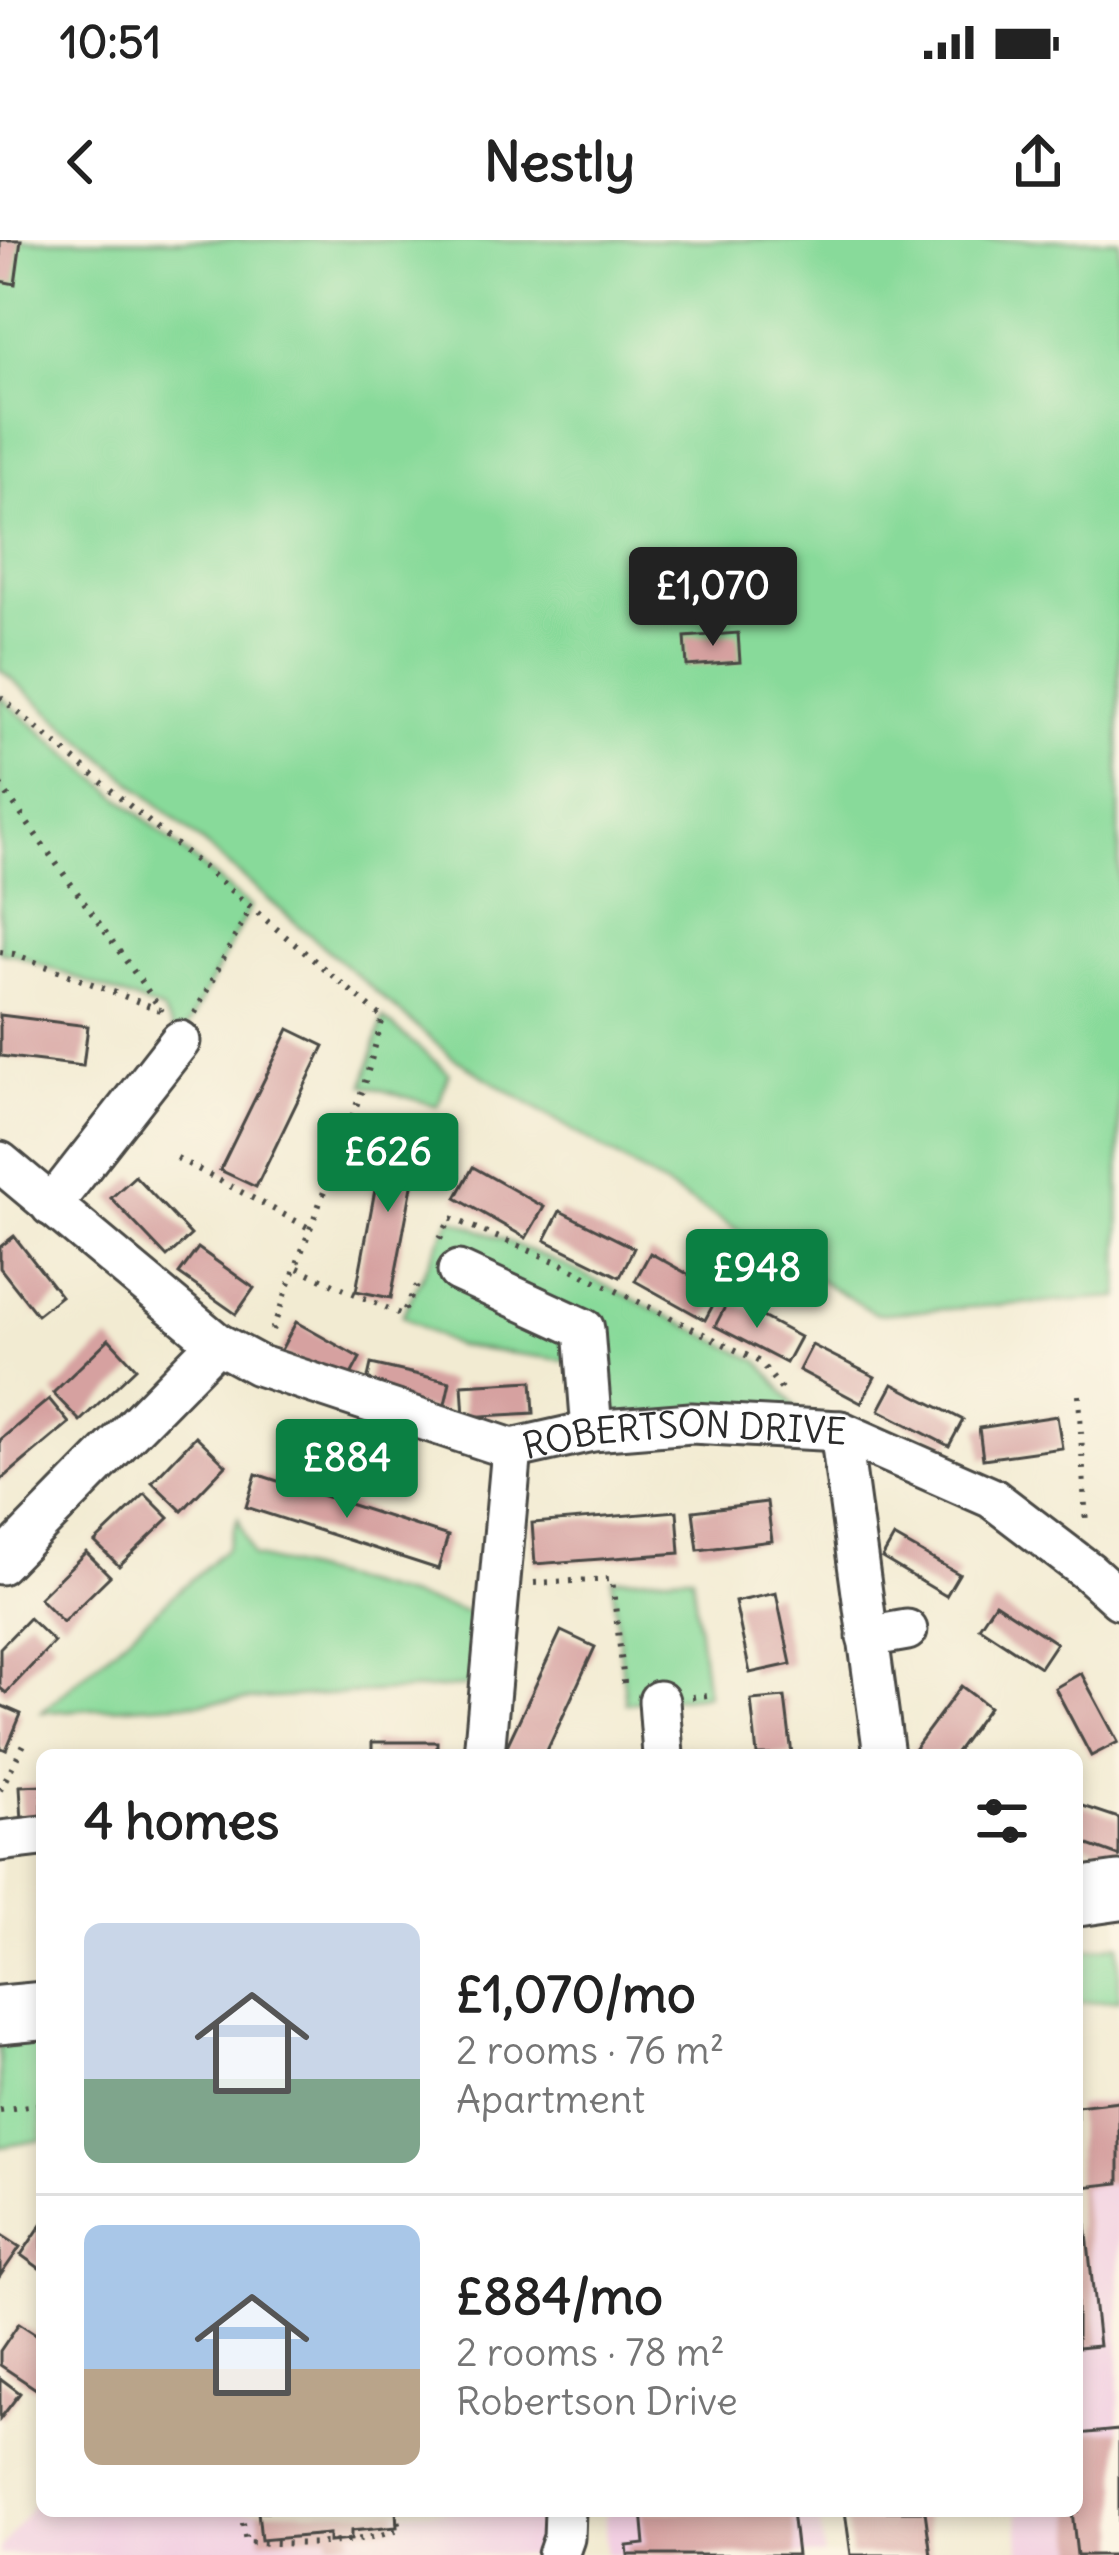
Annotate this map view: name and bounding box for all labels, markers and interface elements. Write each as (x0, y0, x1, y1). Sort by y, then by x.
text: 10:51 (60, 14, 161, 70)
text: Nestly (484, 128, 635, 196)
icon: back (48, 129, 114, 195)
icon: share (1005, 129, 1071, 195)
pin: £1,070 (615, 547, 811, 649)
text: £1,070 (656, 561, 770, 610)
pin: £626 (317, 1113, 459, 1215)
text: £626 (344, 1127, 432, 1176)
pin: £948 (686, 1229, 828, 1331)
text: £948 (713, 1243, 801, 1292)
street label: ROBERTSON DRIVE (518, 1400, 848, 1468)
pin: £884 (276, 1419, 418, 1521)
text: £884 (303, 1433, 391, 1482)
icon: filters (969, 1788, 1035, 1854)
text: 4 homes (84, 1789, 279, 1853)
text: £1,070/mo (456, 1962, 696, 2026)
icon: home (180, 1971, 324, 2115)
text: 2 rooms · 76 m² (456, 2026, 724, 2075)
text: Apartment (456, 2075, 645, 2124)
text: £884/mo (456, 2264, 663, 2328)
icon: home (180, 2273, 324, 2417)
text: 2 rooms · 78 m² (456, 2328, 725, 2377)
text: Robertson Drive (456, 2377, 738, 2426)

